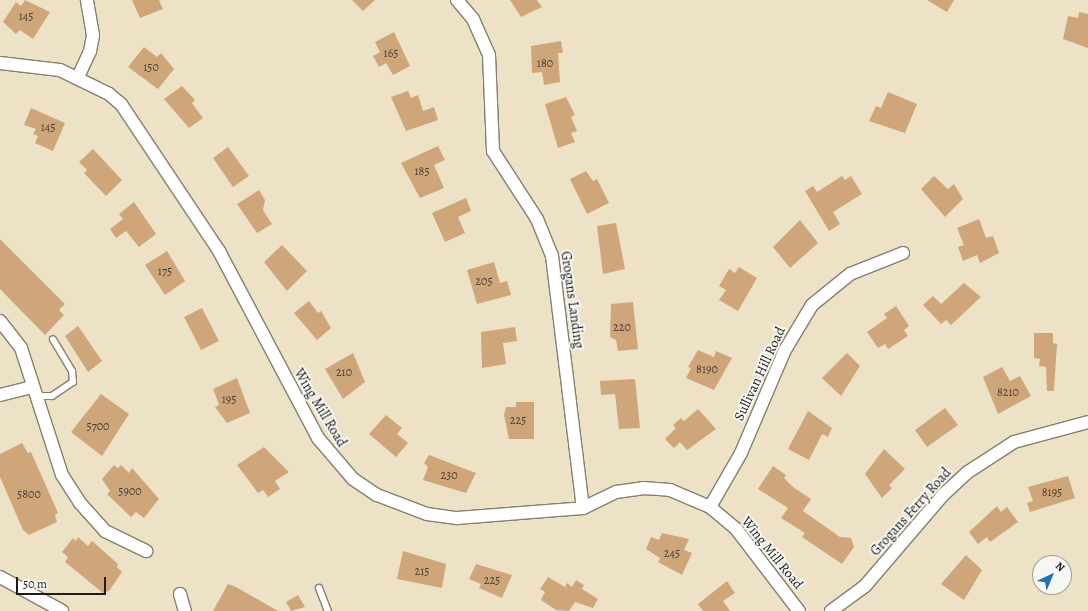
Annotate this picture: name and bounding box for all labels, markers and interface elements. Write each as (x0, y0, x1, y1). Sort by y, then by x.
house number: 145 (19, 10, 33, 24)
house number: 165 (384, 47, 398, 61)
house number: 180 (537, 57, 553, 71)
house number: 150 (143, 61, 159, 75)
house number: 145 (41, 121, 55, 135)
house number: 185 (414, 165, 430, 179)
street label: Grogans Landing (557, 250, 587, 350)
house number: 175 (158, 265, 172, 279)
house number: 205 (475, 275, 493, 289)
house number: 220 (613, 321, 631, 335)
street label: Sullivan Hill Road (731, 324, 789, 424)
house number: 8190 (696, 363, 718, 377)
street label: Wing Mill Road (290, 366, 350, 450)
house number: 210 (336, 366, 352, 380)
house number: 8210 (997, 386, 1019, 400)
house number: 195 (222, 393, 236, 407)
house number: 225 (510, 414, 526, 428)
house number: 5700 (87, 420, 109, 434)
street label: Grogans Ferry Road (867, 465, 955, 559)
house number: 230 (440, 469, 458, 483)
house number: 5900 (118, 485, 142, 499)
house number: 8195 (1042, 486, 1062, 500)
house number: 5800 (17, 488, 41, 502)
street label: Wing Mill Road (738, 513, 806, 593)
house number: 245 (664, 547, 680, 561)
north arrow (1032, 555, 1072, 595)
text: N (1052, 559, 1068, 575)
house number: 215 (415, 565, 429, 579)
scale bar (18, 569, 108, 595)
house number: 225 (484, 574, 500, 588)
text: 50 m (23, 576, 47, 592)

